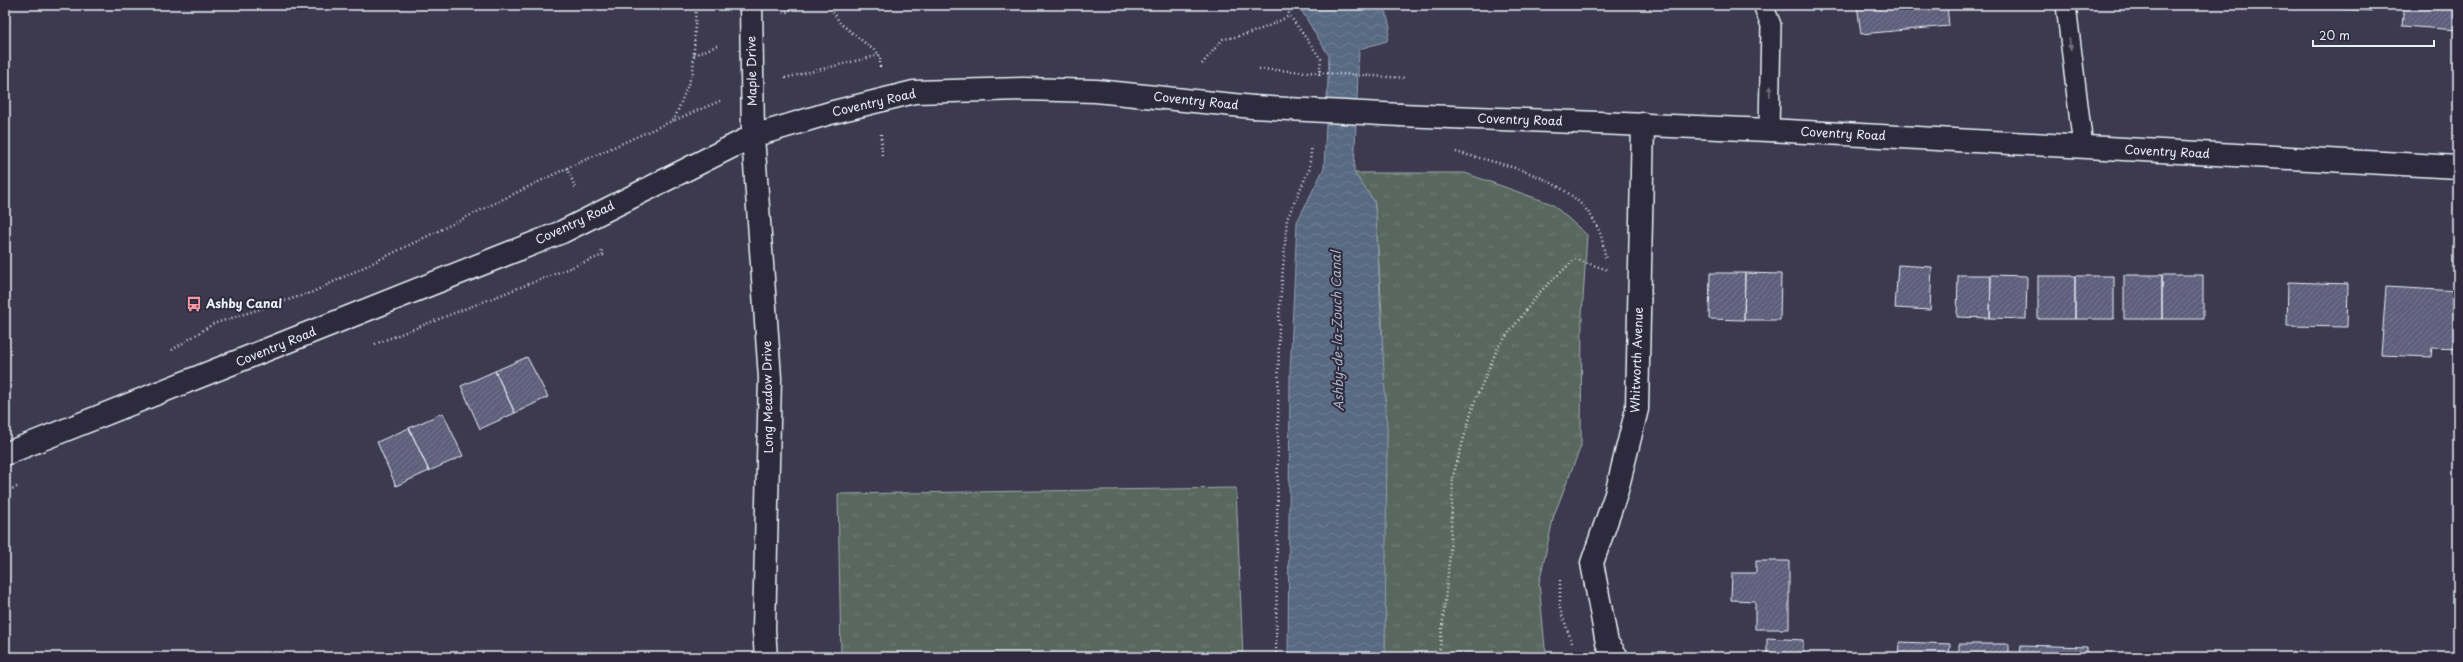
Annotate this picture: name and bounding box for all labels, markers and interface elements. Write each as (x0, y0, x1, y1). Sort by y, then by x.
scale bar (2313, 22, 2434, 48)
text: 20 m (2319, 26, 2350, 44)
street label: Maple Drive (741, 36, 761, 106)
one-way arrow (2067, 38, 2073, 50)
street label: Coventry Road (830, 84, 917, 120)
one-way arrow (1767, 84, 1773, 97)
street label: Coventry Road (1153, 87, 1240, 113)
street label: Coventry Road (1477, 109, 1563, 129)
street label: Coventry Road (1800, 122, 1886, 144)
street label: Coventry Road (2124, 140, 2210, 162)
street label: Coventry Road (532, 196, 617, 248)
water label: Ashby-de-la-Zouch Canal (1326, 248, 1347, 411)
place label: Ashby Canal (205, 294, 282, 312)
bus stop icon: Ashby Canal (185, 295, 203, 313)
street label: Whitworth Avenue (1625, 306, 1647, 413)
street label: Coventry Road (233, 322, 319, 370)
street label: Long Meadow Drive (757, 341, 777, 453)

